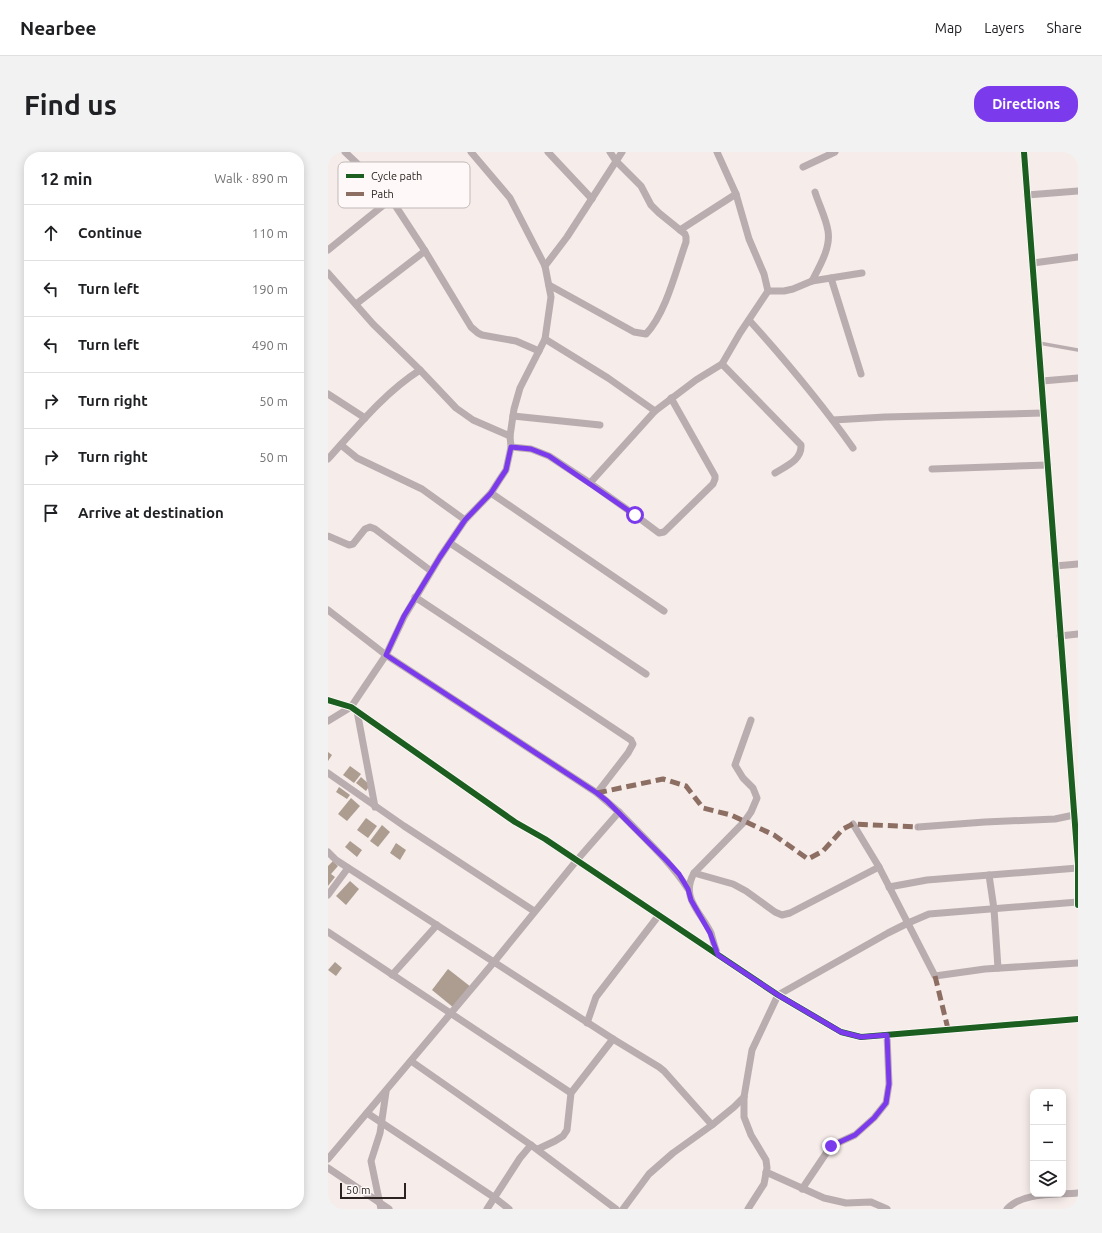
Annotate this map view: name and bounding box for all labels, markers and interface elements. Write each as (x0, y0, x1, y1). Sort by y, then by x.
text: Nearbee (20, 17, 97, 39)
text: Map (935, 20, 962, 36)
text: Layers (984, 20, 1024, 36)
text: Share (1046, 20, 1082, 36)
button: Directions (974, 86, 1078, 122)
text: Find us (24, 89, 117, 120)
legend (338, 162, 470, 208)
text: 12 min (40, 169, 93, 188)
text: Cycle path (371, 170, 422, 182)
text: Walk · 890 m (214, 171, 288, 185)
text: Path (371, 188, 394, 200)
icon: ahead (40, 222, 62, 244)
text: Continue (78, 224, 142, 241)
text: 110 m (252, 226, 288, 240)
icon: left (40, 278, 62, 300)
text: Turn left (78, 280, 139, 297)
text: 190 m (252, 282, 288, 296)
icon: left (40, 334, 62, 356)
text: Turn left (78, 336, 139, 353)
text: 490 m (252, 338, 288, 352)
icon: right (40, 390, 62, 412)
text: Turn right (78, 392, 148, 409)
text: 50 m (259, 394, 288, 408)
icon: right (40, 446, 62, 468)
text: Turn right (78, 448, 148, 465)
text: 50 m (259, 450, 288, 464)
icon: arrive (40, 502, 62, 524)
text: Arrive at destination (78, 504, 224, 521)
route start (626, 506, 644, 524)
map controls (1030, 1089, 1066, 1197)
button: + (1030, 1089, 1066, 1125)
button: − (1030, 1125, 1066, 1161)
route end (822, 1137, 840, 1155)
button: layers (1030, 1161, 1066, 1197)
scale bar (340, 1181, 406, 1200)
text: 50 m (346, 1184, 370, 1196)

